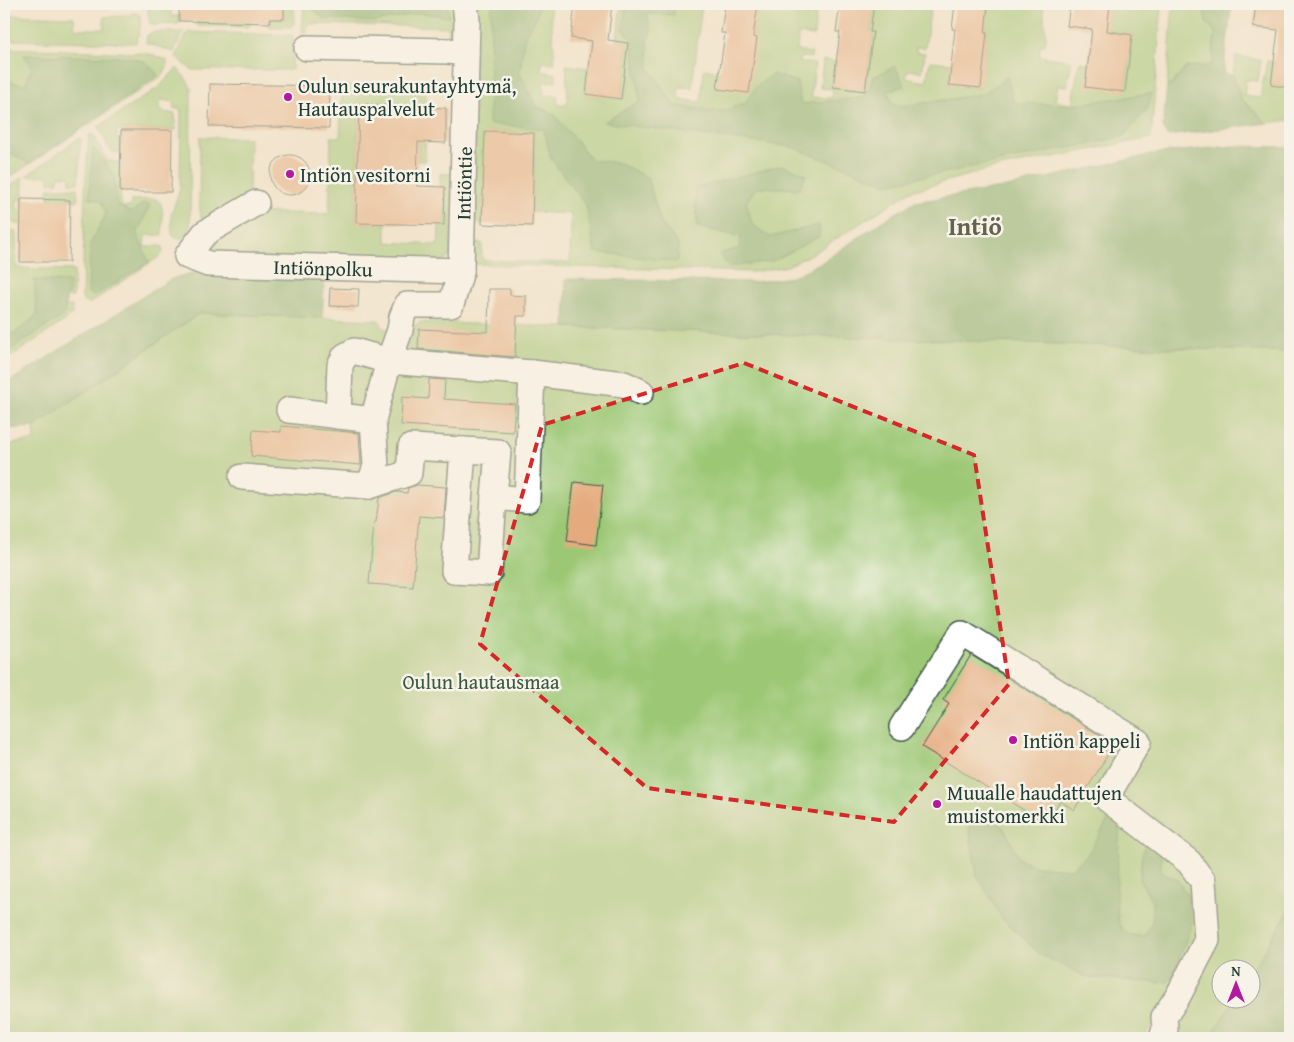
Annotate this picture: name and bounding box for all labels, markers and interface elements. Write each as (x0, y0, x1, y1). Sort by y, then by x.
place label: Oulun seurakuntayhtymä, Hautauspalvelut (298, 71, 516, 123)
marker: Oulun seurakuntayhtymä, Hautauspalvelut (282, 91, 294, 103)
street label: Intiöntie (448, 146, 478, 220)
place label: Intiön vesitorni (300, 160, 431, 189)
marker: Intiön vesitorni (284, 168, 296, 180)
district label: Intiö (948, 208, 1002, 244)
street label: Intiönpolku (273, 251, 373, 283)
park label: Oulun hautausmaa (402, 667, 560, 696)
place label: Intiön kappeli (1023, 726, 1141, 755)
marker: Intiön kappeli (1007, 734, 1019, 746)
place label: Muualle haudattujen muistomerkki (947, 778, 1122, 830)
marker: Muualle haudattujen muistomerkki (931, 798, 943, 810)
north arrow (1212, 960, 1262, 1010)
text: N (1231, 961, 1241, 981)

